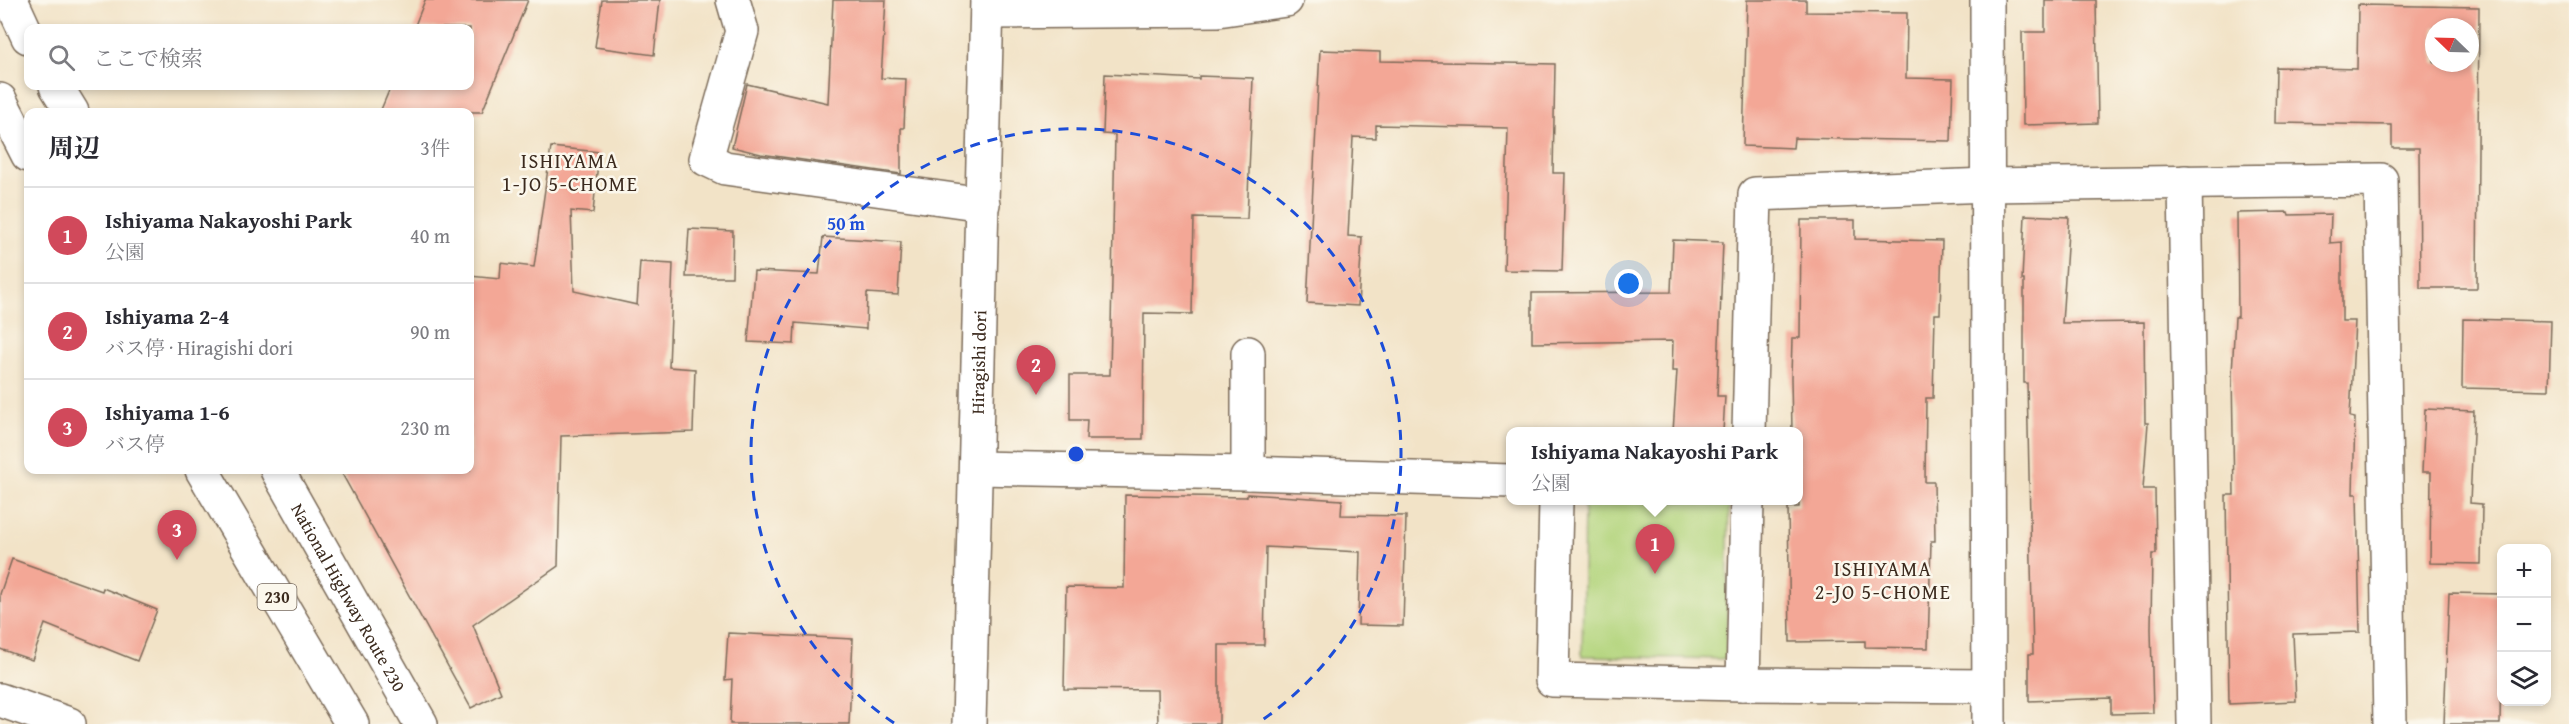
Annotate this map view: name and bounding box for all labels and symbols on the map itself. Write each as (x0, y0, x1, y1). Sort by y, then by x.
north arrow (2425, 18, 2479, 72)
district label: ISHIYAMA 1-JO 5-CHOME (502, 146, 638, 198)
text: 50 m (827, 210, 866, 237)
your location (1614, 269, 1643, 298)
street label: Hiragishi dori (963, 310, 993, 415)
pin: 2 (1016, 346, 1056, 395)
centre of rings (1066, 444, 1086, 464)
street label: National Highway Route 230 (285, 498, 413, 696)
pin: 3 (158, 510, 196, 560)
pin: 1 (1636, 524, 1674, 574)
district label: ISHIYAMA 2-JO 5-CHOME (1815, 554, 1951, 606)
road number: 230 (258, 584, 296, 610)

